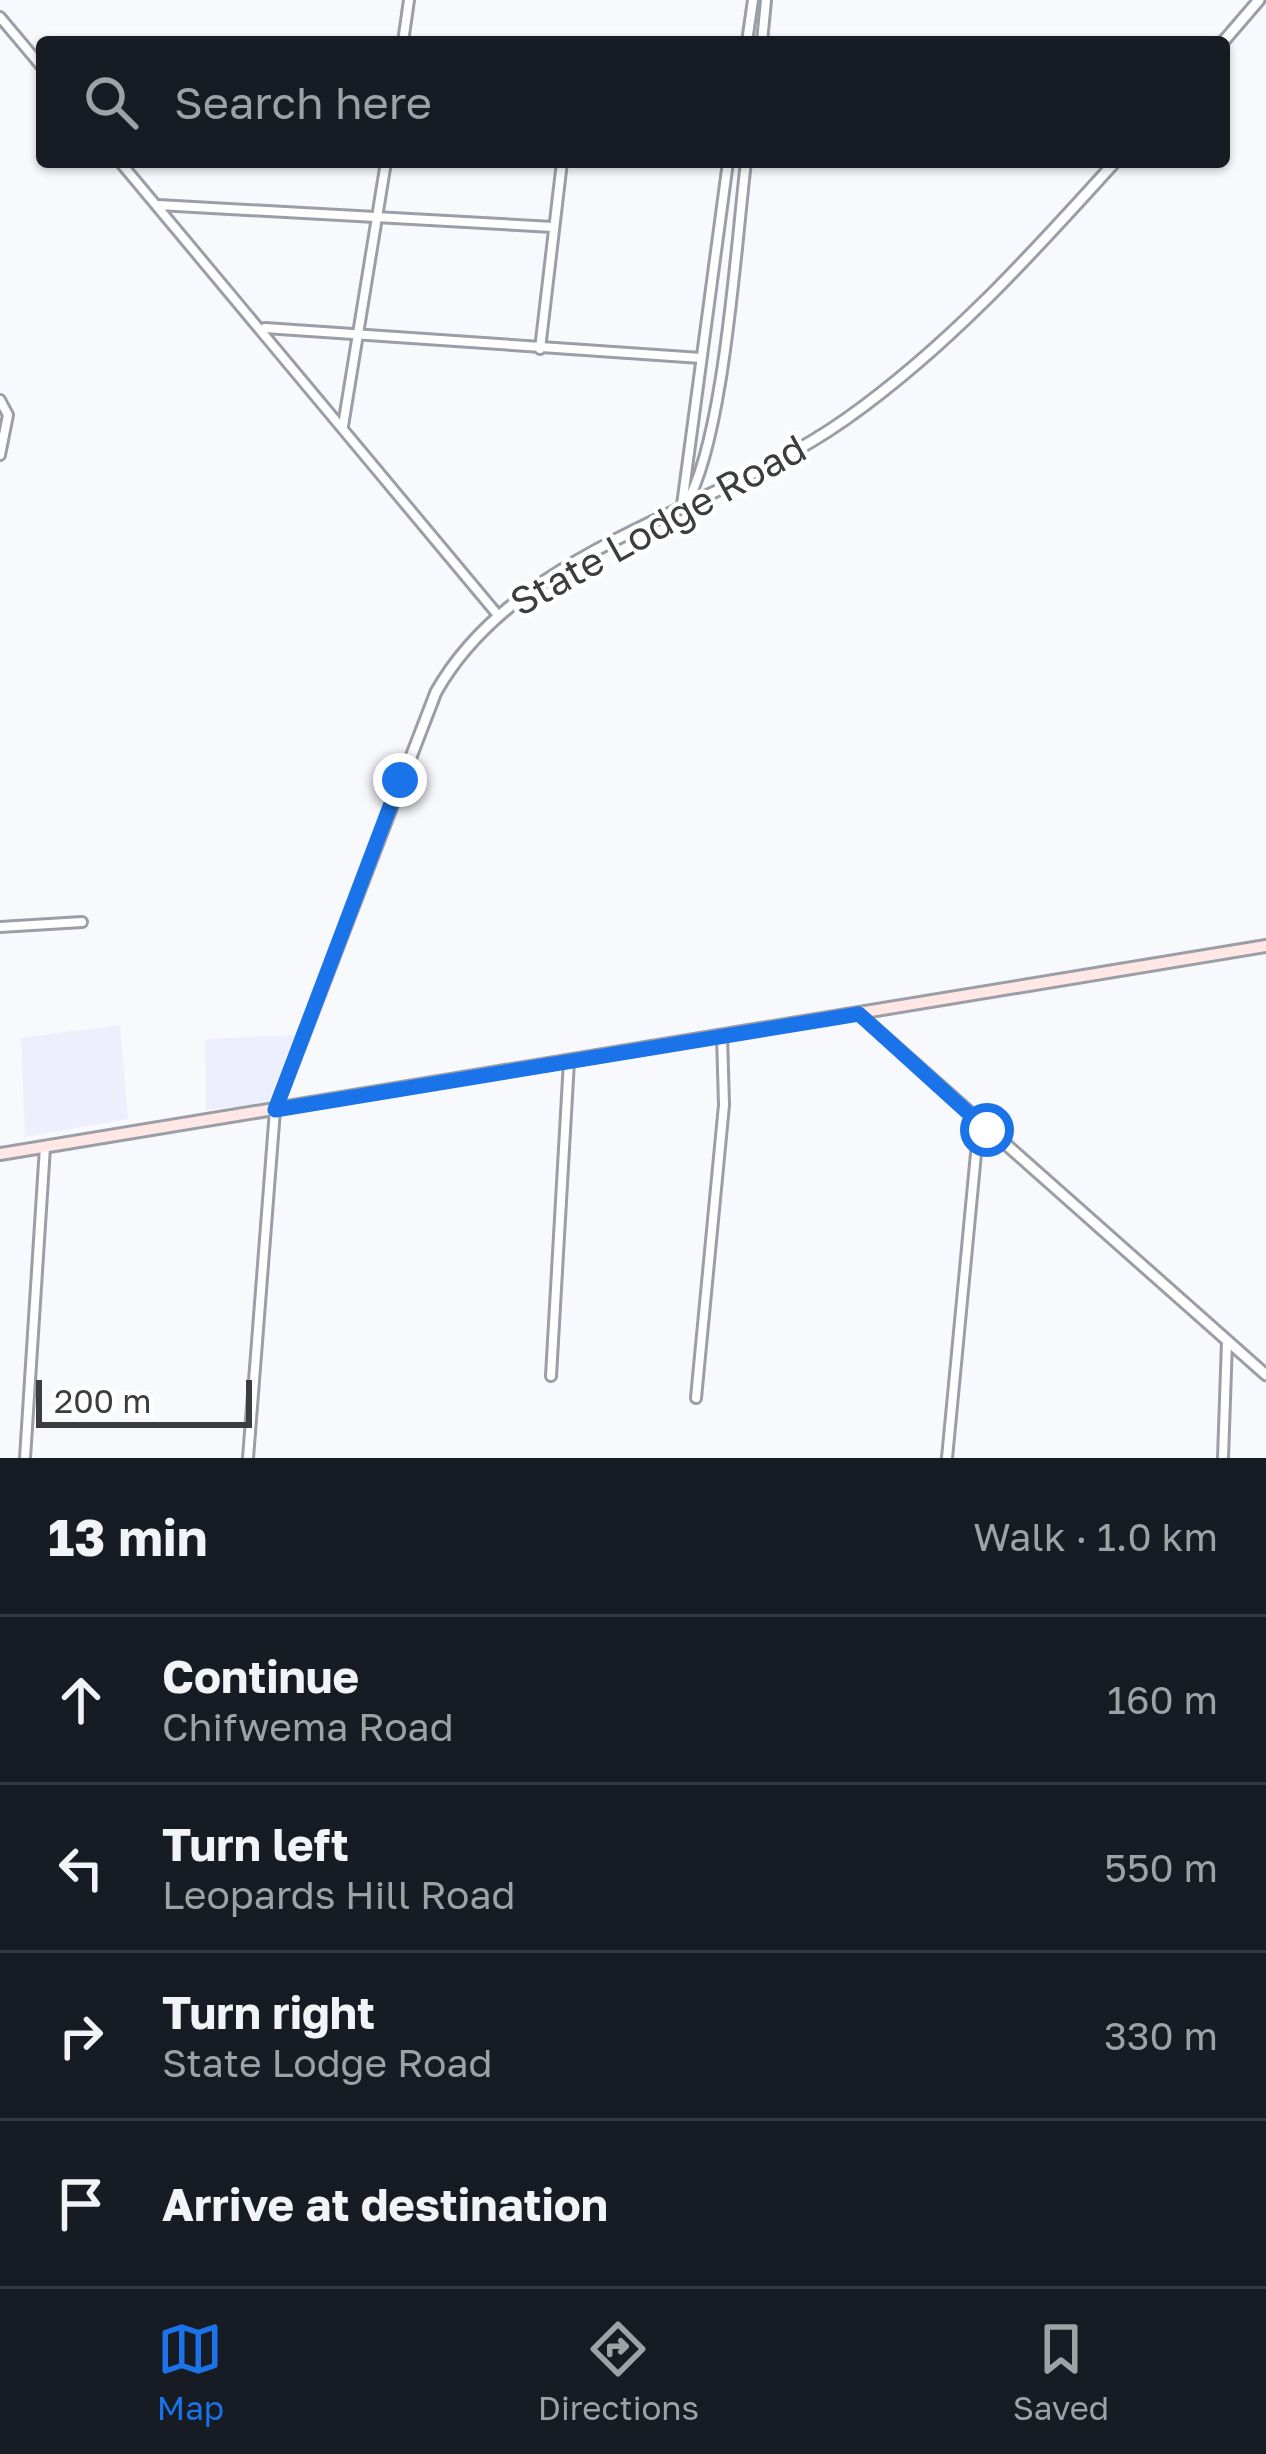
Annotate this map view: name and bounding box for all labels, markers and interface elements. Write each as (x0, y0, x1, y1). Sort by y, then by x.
search box (36, 36, 1230, 168)
icon: search (78, 69, 144, 135)
text: Search here (174, 75, 432, 129)
street label: State Lodge Road (502, 424, 814, 625)
route end (373, 753, 427, 807)
route start (960, 1103, 1014, 1157)
scale bar (36, 1374, 252, 1427)
text: 200 m (54, 1381, 152, 1420)
text: 13 min (48, 1506, 208, 1567)
text: Walk · 1.0 km (973, 1513, 1218, 1560)
text: Continue (162, 1649, 359, 1703)
icon: ahead (48, 1667, 114, 1733)
text: 160 m (1107, 1676, 1218, 1723)
text: Chifwema Road (162, 1703, 454, 1750)
text: Turn left (162, 1817, 349, 1871)
icon: left (48, 1835, 114, 1901)
text: 550 m (1104, 1844, 1218, 1891)
text: Leopards Hill Road (162, 1871, 515, 1918)
text: Turn right (162, 1985, 375, 2039)
icon: right (48, 2003, 114, 2069)
text: 330 m (1104, 2012, 1218, 2059)
text: State Lodge Road (162, 2039, 493, 2086)
icon: arrive (48, 2171, 114, 2237)
text: Arrive at destination (162, 2177, 608, 2231)
tab: Map (157, 2316, 224, 2427)
tab: Directions (538, 2316, 699, 2427)
tab: Saved (1013, 2316, 1109, 2427)

